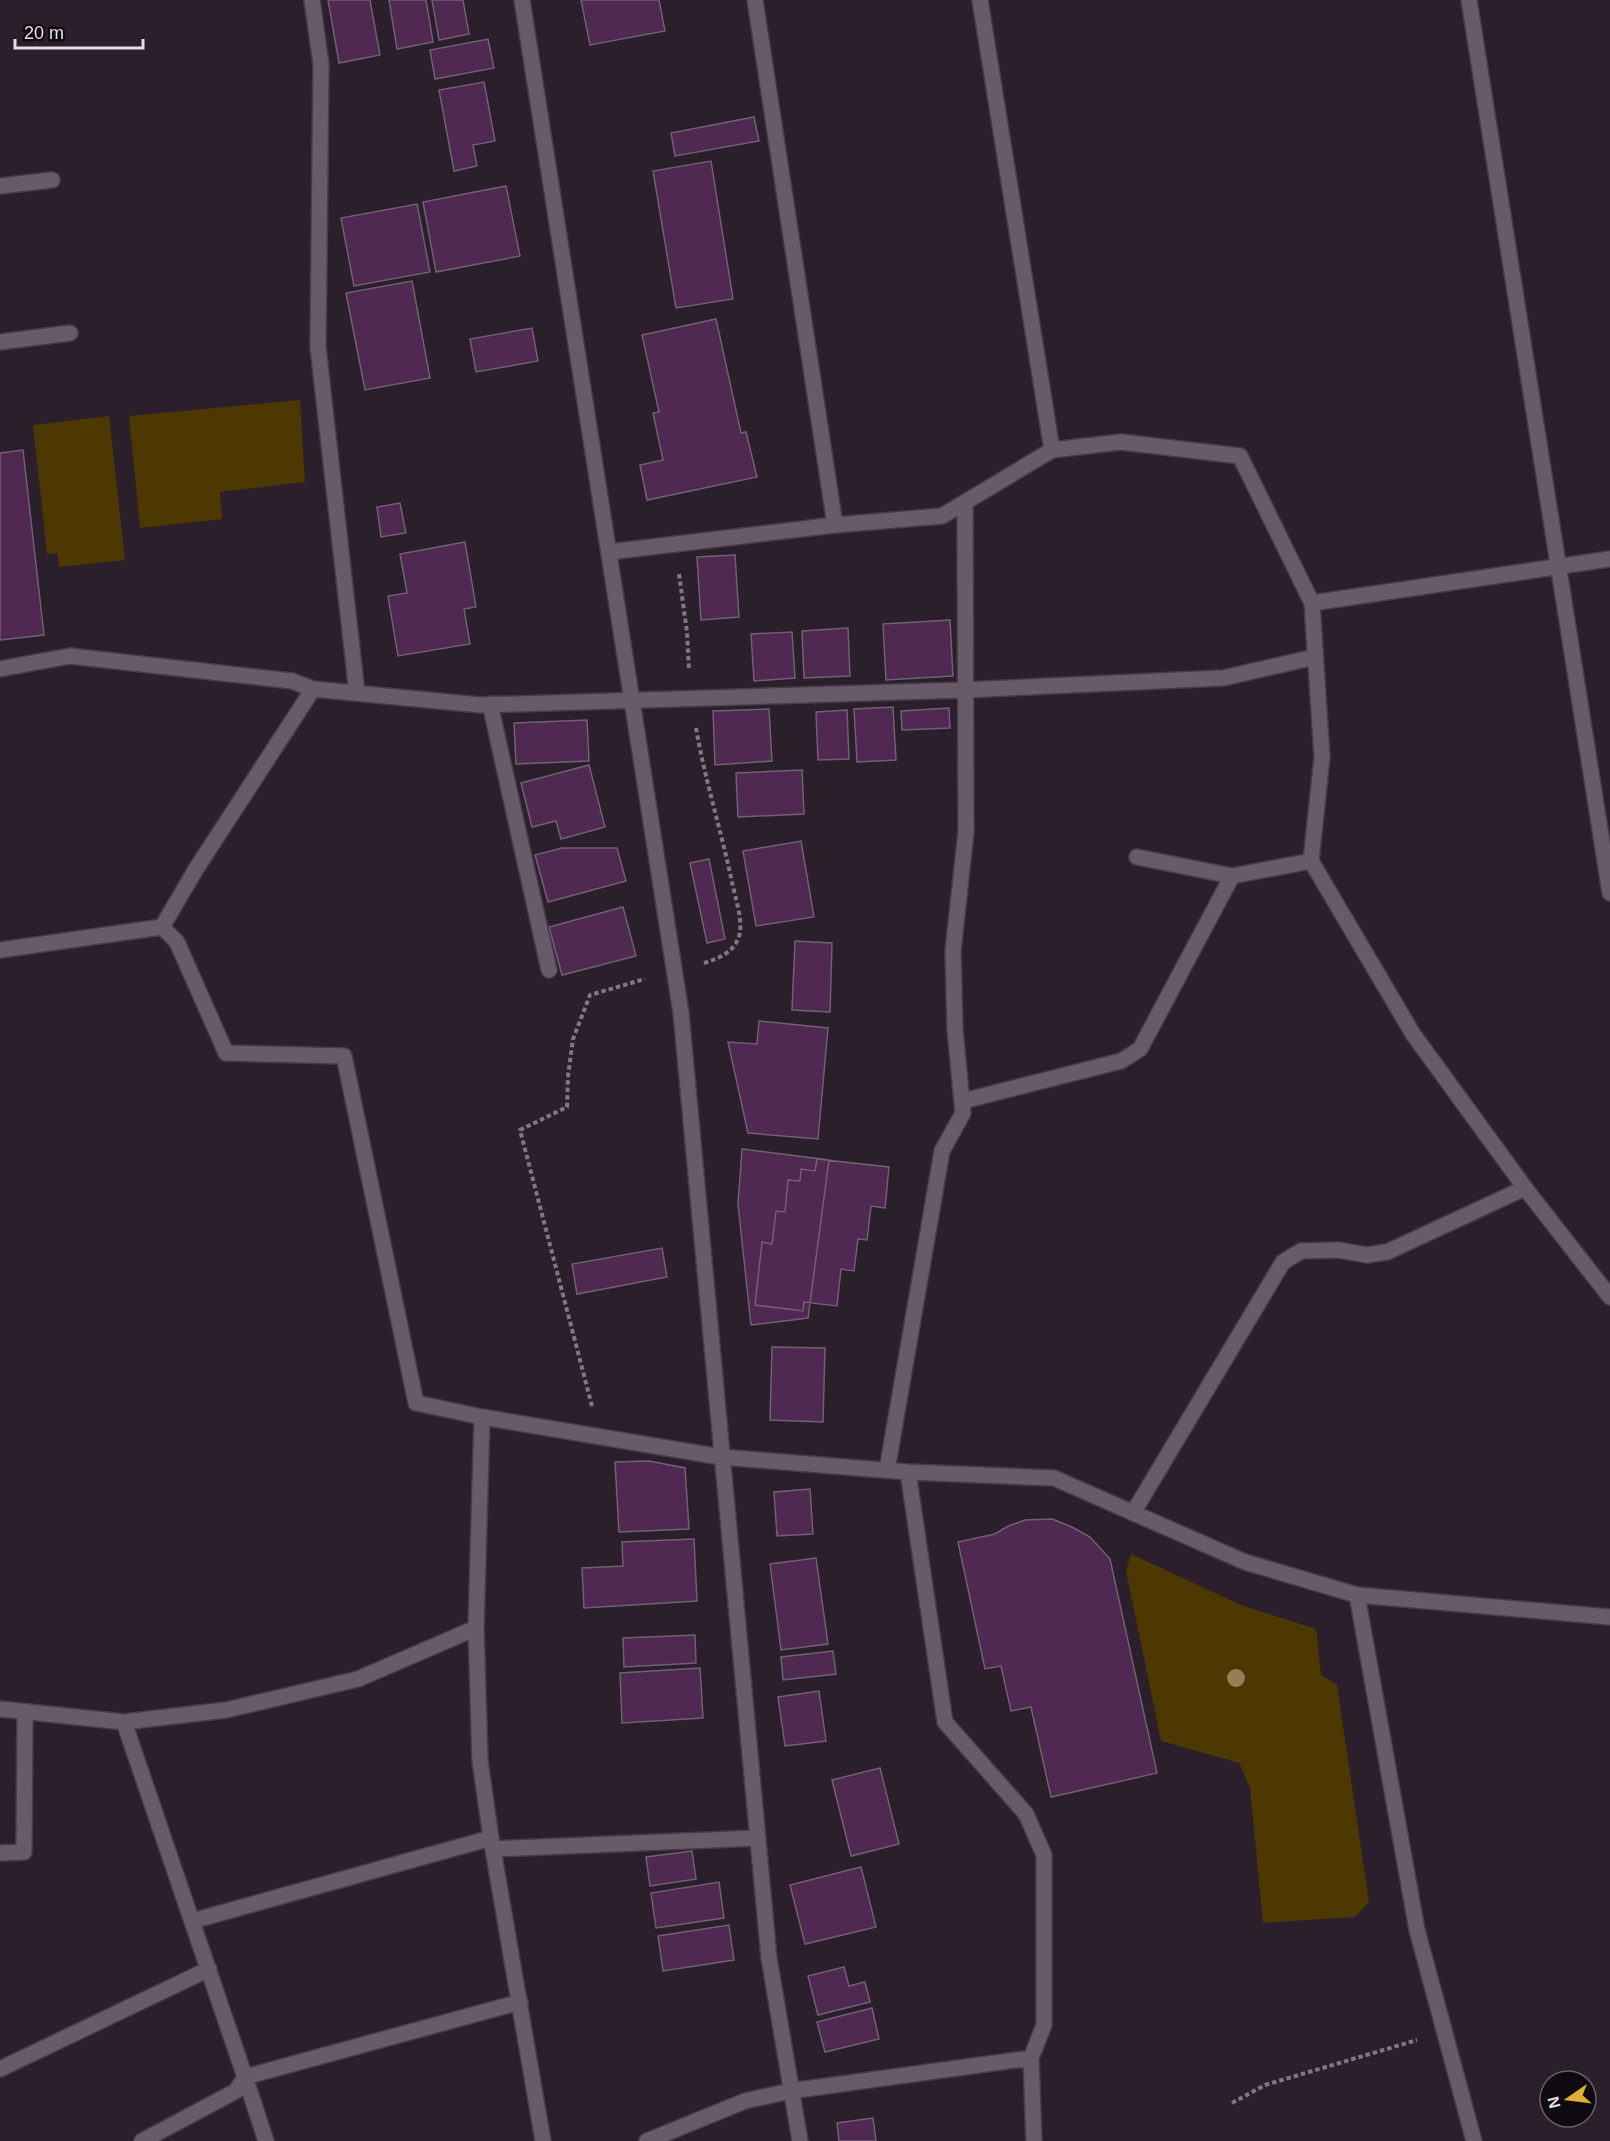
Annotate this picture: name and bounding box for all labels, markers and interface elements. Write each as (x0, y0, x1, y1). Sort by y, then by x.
scale bar (15, 12, 142, 50)
text: 20 m (24, 23, 64, 43)
north arrow (1538, 2069, 1598, 2129)
text: N (1544, 2095, 1564, 2110)

